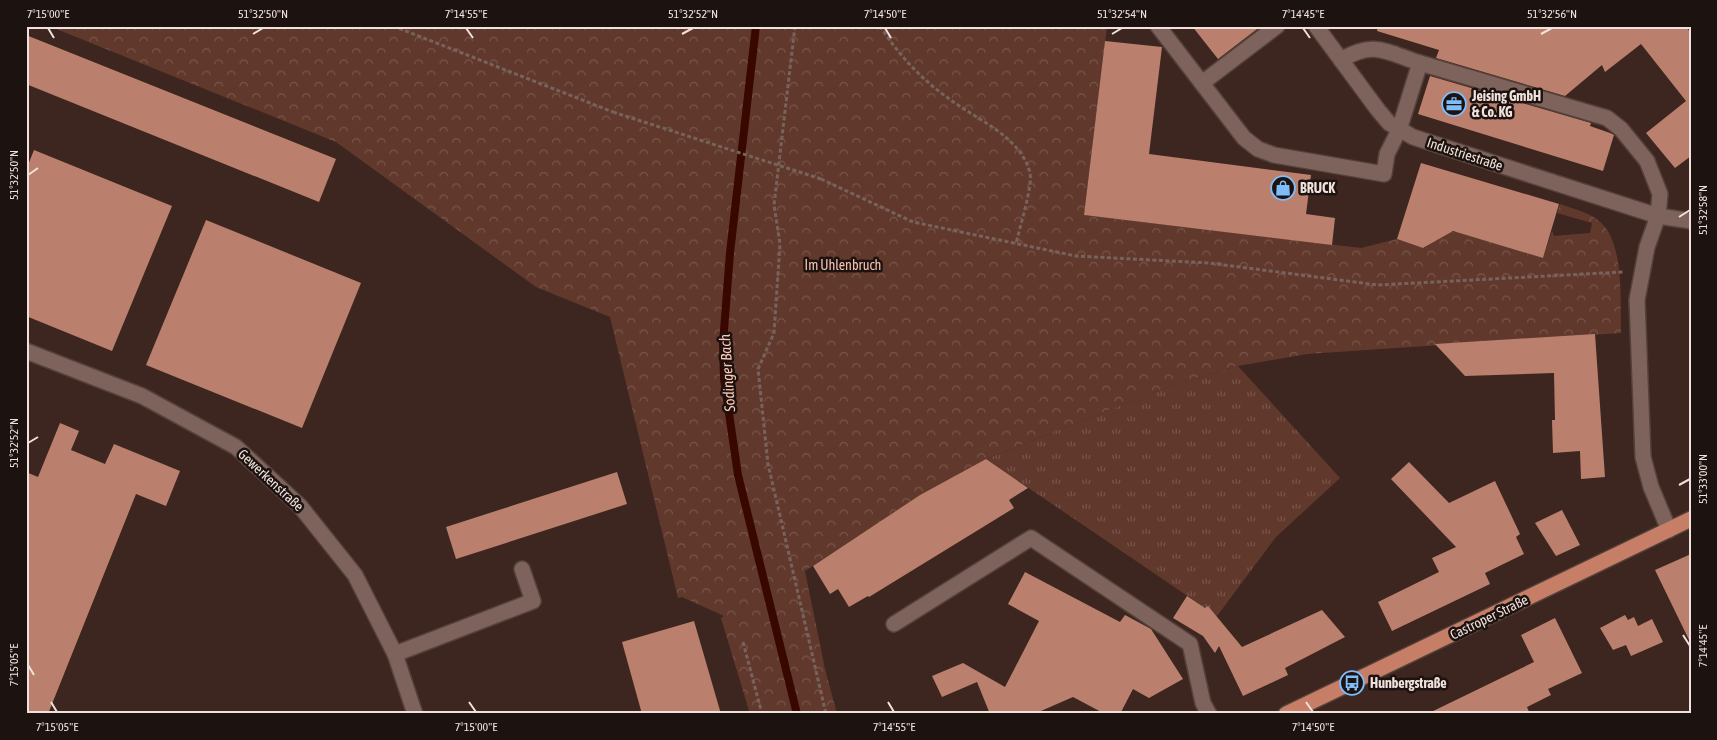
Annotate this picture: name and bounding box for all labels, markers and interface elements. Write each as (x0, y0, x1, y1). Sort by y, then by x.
text: 7°15'00"E (27, 7, 69, 21)
text: 51°32'50"N (238, 7, 288, 21)
text: 7°14'55"E (445, 7, 487, 21)
text: 51°32'52"N (668, 7, 718, 21)
text: 7°14'50"E (864, 7, 906, 21)
text: 51°32'54"N (1097, 7, 1147, 21)
text: 7°14'45"E (1282, 7, 1324, 21)
text: 51°32'56"N (1527, 7, 1577, 21)
place label: Jeising GmbH & Co. KG (1471, 88, 1541, 120)
office icon: Jeising GmbH & Co. KG (1441, 91, 1467, 117)
street label: Industriestraße (1425, 134, 1505, 174)
text: 51°32'50"N (7, 150, 21, 200)
shop icon: BRUCK (1270, 175, 1296, 201)
place label: BRUCK (1300, 180, 1335, 196)
text: 51°32'58"N (1696, 185, 1710, 235)
park label: Im Uhlenbruch (805, 257, 881, 273)
water label: Sodinger Bach (716, 333, 738, 414)
text: 51°32'52"N (7, 418, 21, 468)
street label: Gewerkenstraße (235, 446, 307, 514)
text: 51°33'00"N (1696, 454, 1710, 504)
street label: Castroper Straße (1447, 591, 1531, 643)
text: 7°14'45"E (1696, 625, 1710, 667)
text: 7°15'05"E (7, 644, 21, 686)
bus stop icon: Hunbergstraße (1339, 670, 1365, 696)
place label: Hunbergstraße (1370, 675, 1447, 691)
text: 7°15'05"E (36, 720, 78, 734)
text: 7°15'00"E (455, 720, 497, 734)
text: 7°14'55"E (873, 720, 915, 734)
text: 7°14'50"E (1292, 720, 1334, 734)

